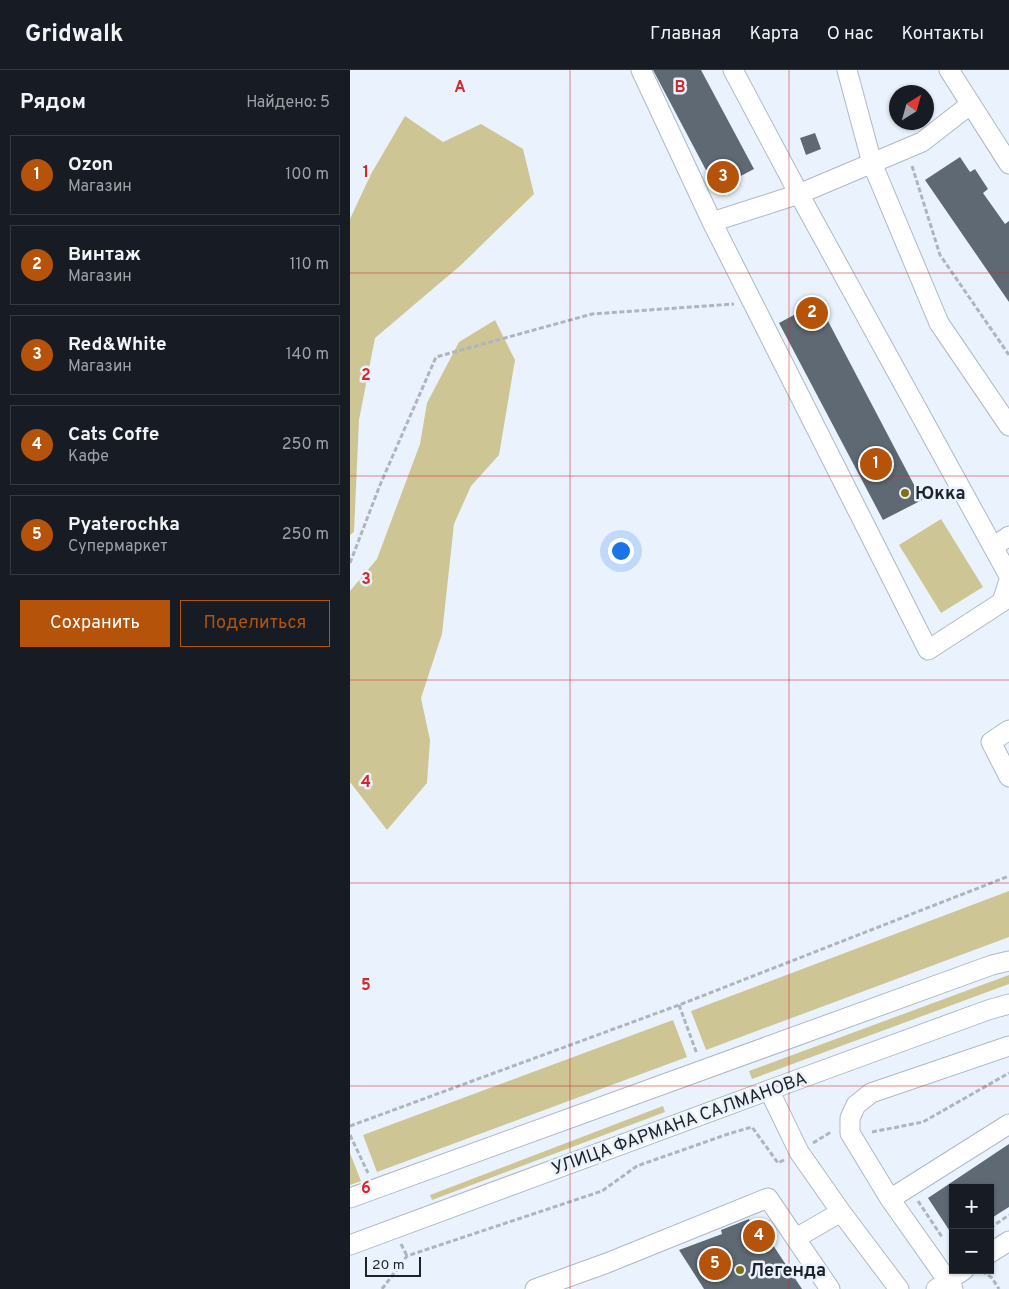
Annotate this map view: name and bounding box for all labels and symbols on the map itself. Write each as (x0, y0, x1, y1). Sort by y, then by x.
text: A (454, 78, 466, 98)
text: B (674, 78, 686, 98)
north arrow (889, 85, 934, 130)
pin: 3 (707, 158, 739, 196)
text: 1 (363, 163, 369, 183)
pin: 2 (796, 294, 828, 332)
text: 2 (361, 366, 371, 386)
pin: 1 (860, 445, 892, 483)
place label: Юкка (915, 483, 965, 506)
marker: Юкка (899, 487, 911, 499)
your location (608, 538, 634, 564)
text: 3 (361, 570, 371, 590)
text: 4 (361, 773, 371, 793)
text: 5 (361, 976, 371, 996)
street label: УЛИЦА ФАРМАНА САЛМАНОВА (549, 1067, 810, 1181)
text: 6 (361, 1179, 371, 1199)
pin: 4 (743, 1217, 775, 1255)
pin: 5 (699, 1245, 731, 1283)
scale bar (365, 1254, 421, 1277)
place label: Легенда (750, 1260, 826, 1283)
marker: Легенда (734, 1264, 746, 1276)

